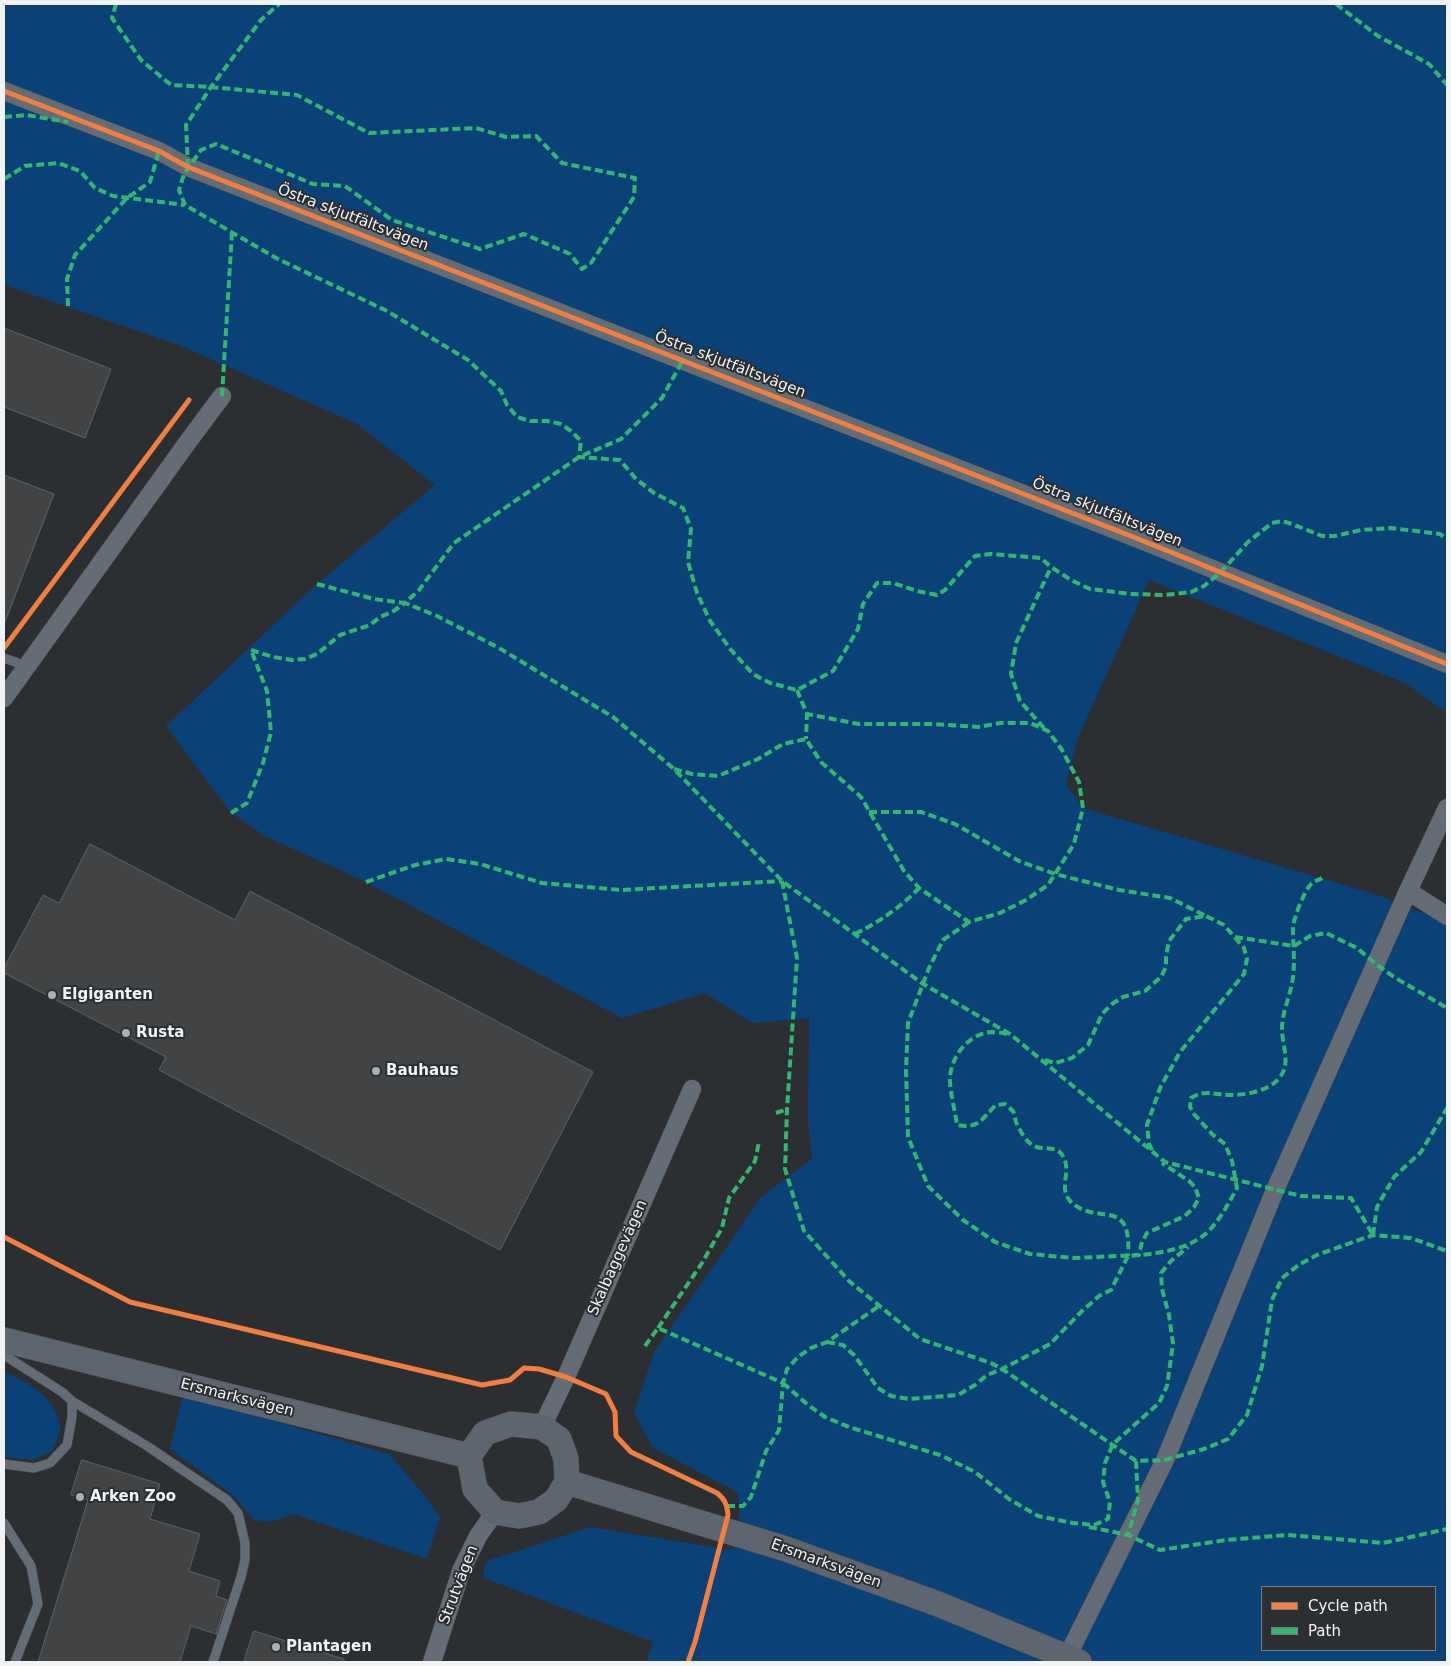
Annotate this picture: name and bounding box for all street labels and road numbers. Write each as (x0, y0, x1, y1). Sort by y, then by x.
street label: Östra skjutfältsvägen (275, 181, 431, 255)
street label: Östra skjutfältsvägen (652, 328, 808, 402)
street label: Östra skjutfältsvägen (1029, 475, 1185, 551)
street label: Skalbaggevägen (584, 1197, 652, 1319)
street label: Ersmarksvägen (178, 1375, 296, 1421)
street label: Ersmarksvägen (768, 1536, 884, 1592)
street label: Strutvägen (436, 1543, 482, 1627)

